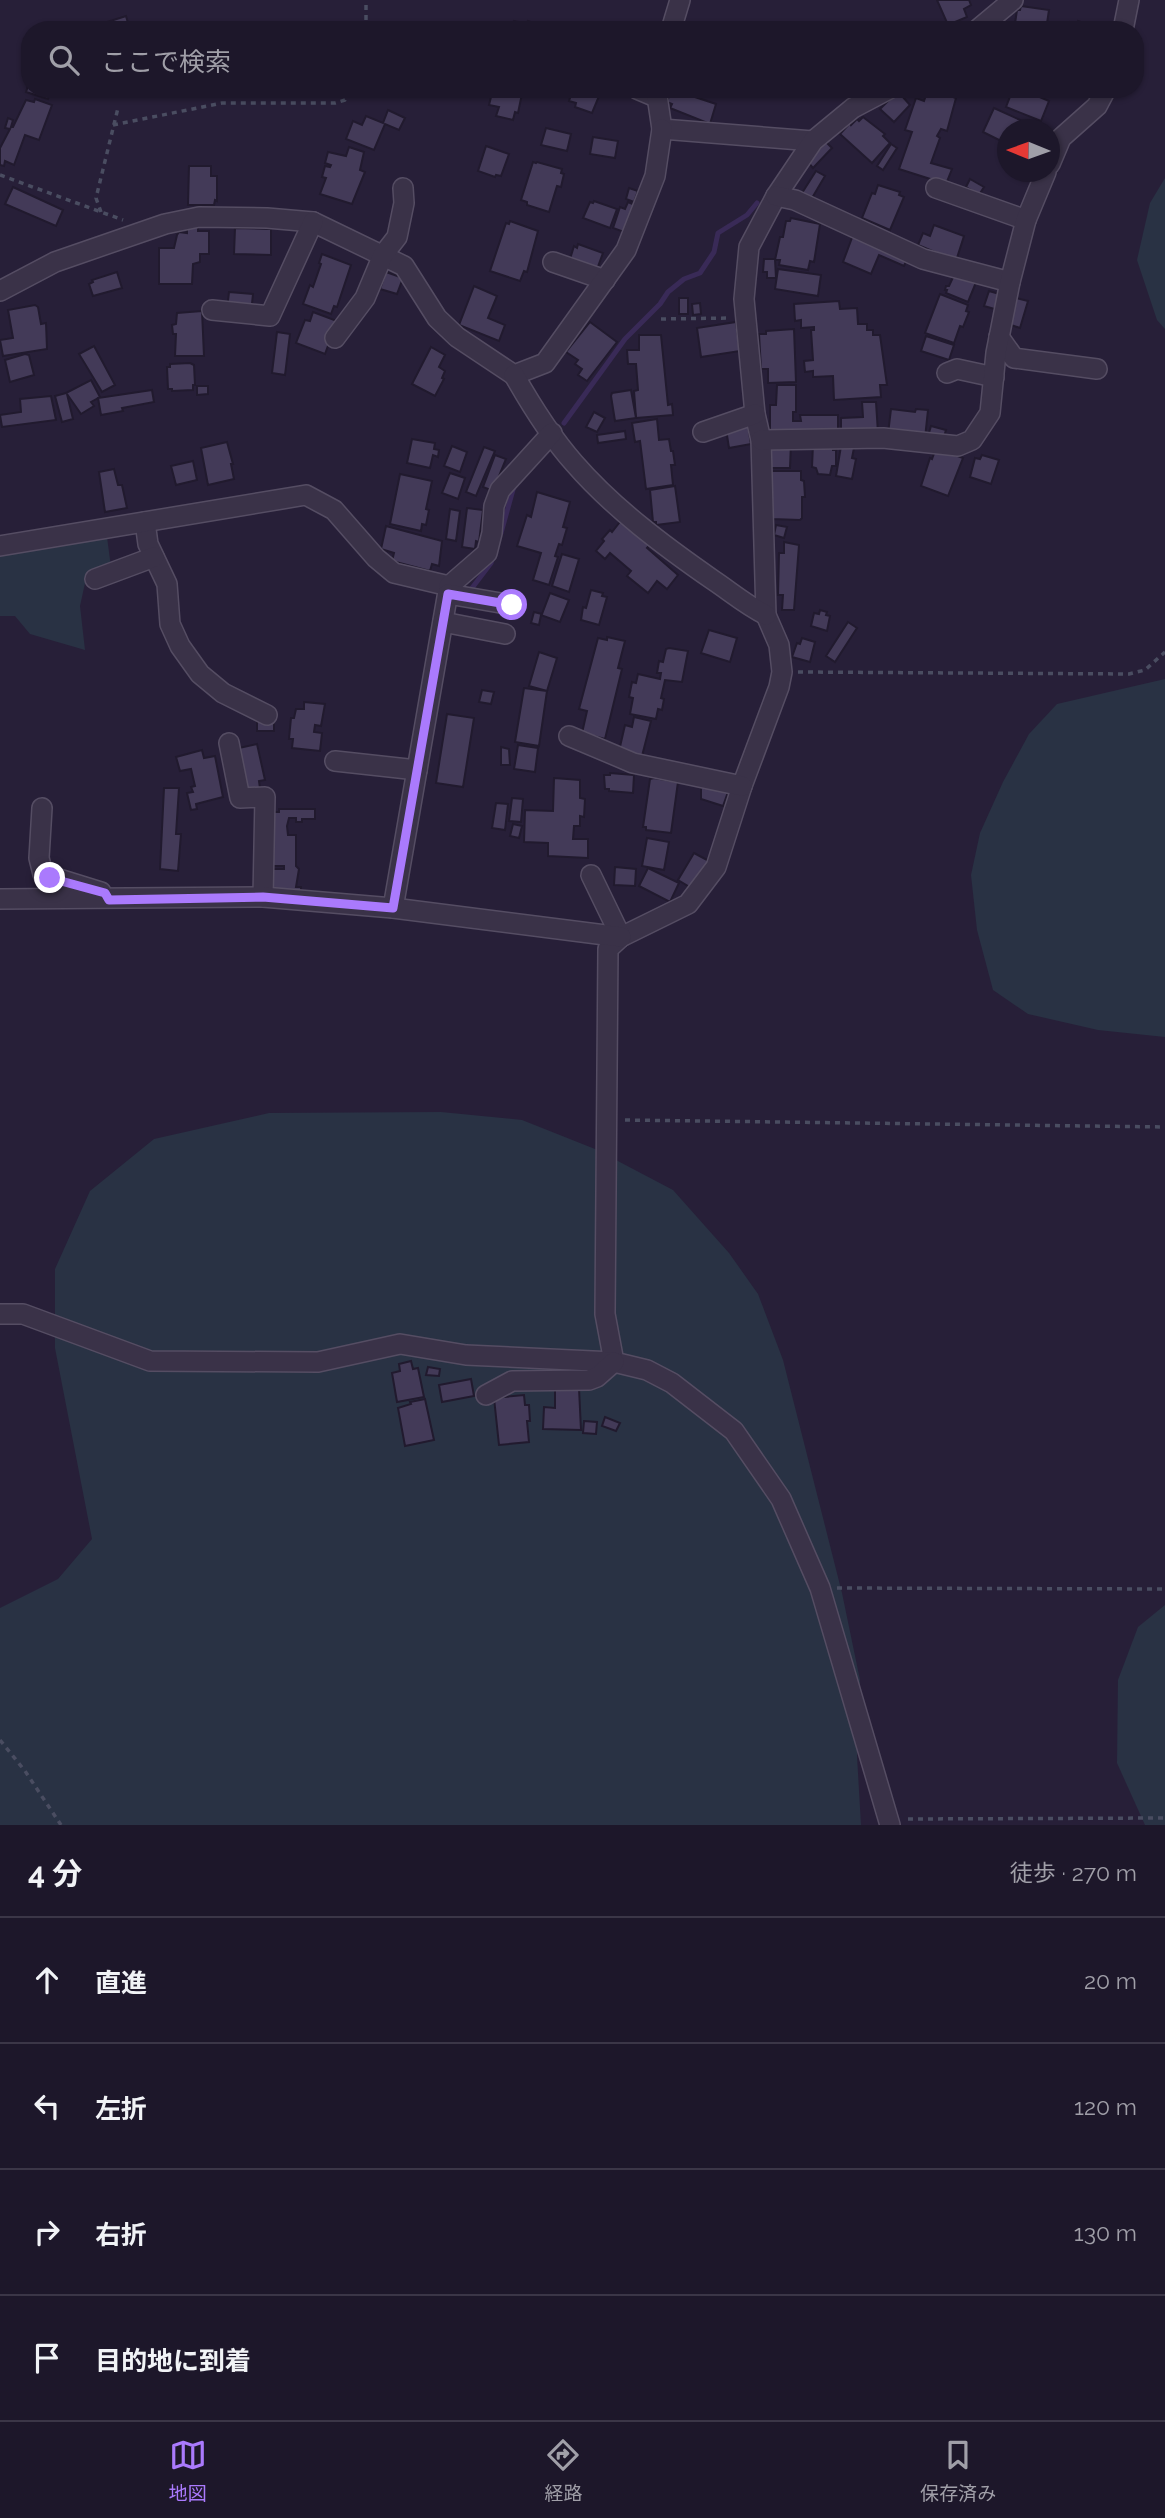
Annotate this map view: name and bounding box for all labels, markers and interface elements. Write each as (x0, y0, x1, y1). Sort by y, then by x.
search box (21, 21, 1144, 98)
icon: search (45, 41, 83, 79)
text: ここで検索 (101, 47, 231, 77)
north arrow (997, 119, 1060, 182)
route start (496, 589, 527, 620)
route end (34, 862, 65, 893)
text: 4 分 (28, 1856, 82, 1891)
text: 徒歩 · 270 m (1010, 1859, 1137, 1886)
icon: ahead (28, 1961, 66, 1999)
text: 20 m (1084, 1967, 1137, 1994)
text: 直進 (95, 1968, 147, 1998)
icon: left (28, 2087, 66, 2125)
text: 120 m (1074, 2093, 1137, 2120)
text: 左折 (95, 2094, 147, 2124)
icon: right (28, 2213, 66, 2251)
text: 130 m (1074, 2219, 1137, 2246)
text: 右折 (95, 2220, 147, 2250)
icon: arrive (28, 2339, 66, 2377)
text: 目的地に到着 (95, 2346, 251, 2376)
tab: 地図 (169, 2436, 207, 2505)
tab: 経路 (544, 2436, 582, 2505)
tab: 保存済み (920, 2436, 996, 2505)

